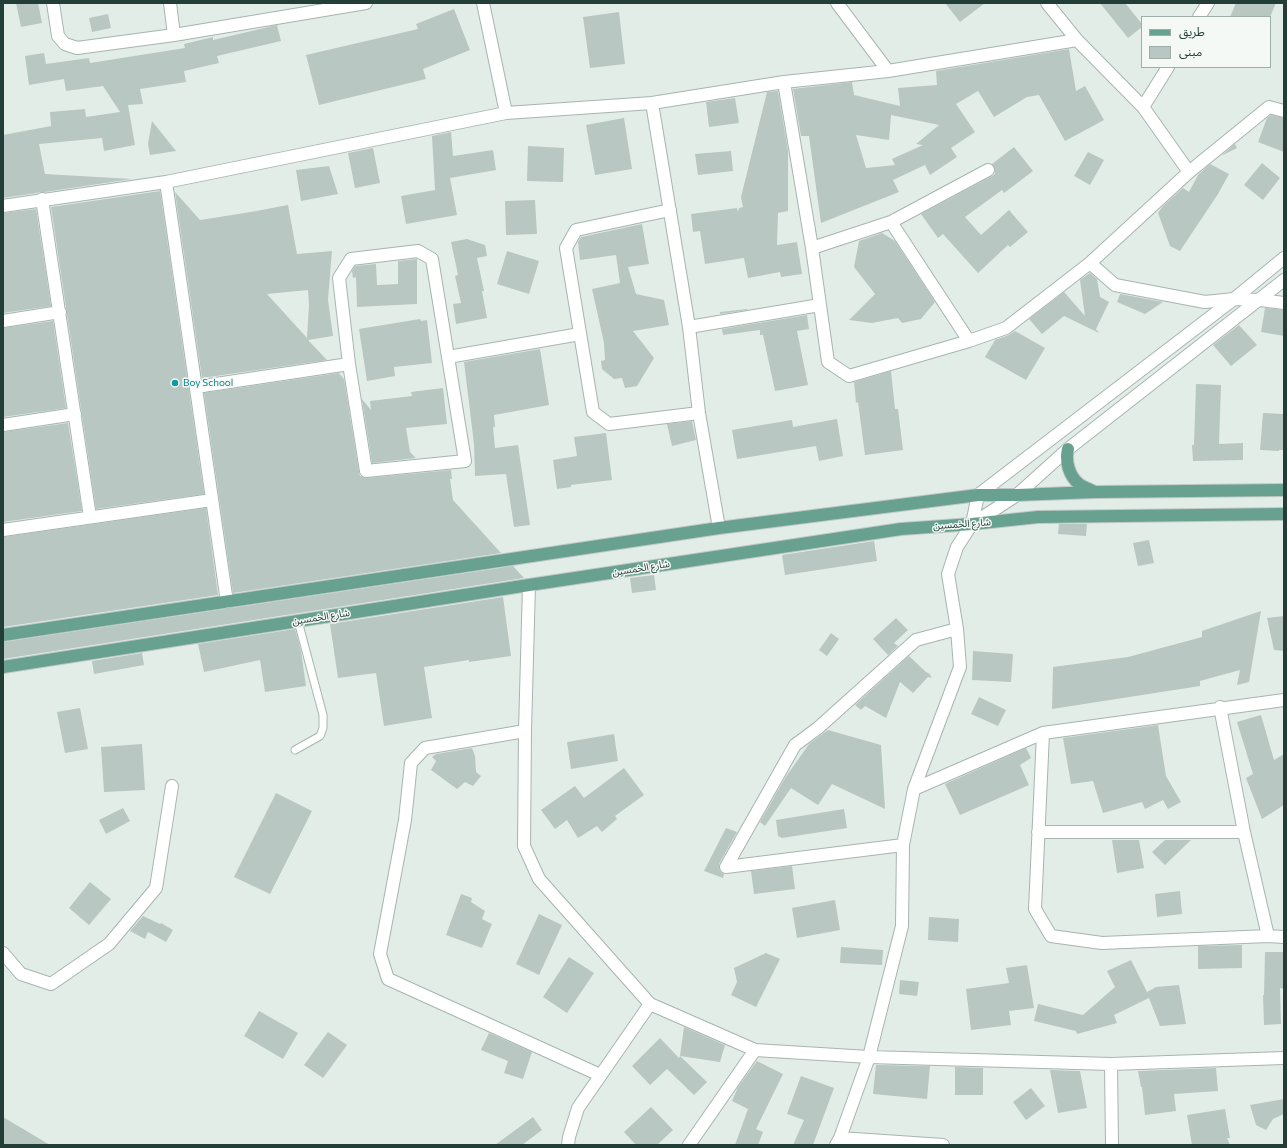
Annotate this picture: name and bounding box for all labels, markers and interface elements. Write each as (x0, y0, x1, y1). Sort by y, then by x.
legend (1141, 16, 1271, 68)
text: طريق (1179, 24, 1205, 38)
text: مبنى (1179, 44, 1202, 58)
place label: Boy School (183, 377, 233, 389)
marker: Boy School (170, 378, 180, 388)
street label: شارع الخمسين (933, 516, 991, 532)
street label: شارع الخمسين (611, 558, 671, 578)
street label: شارع الخمسين (291, 607, 351, 627)

